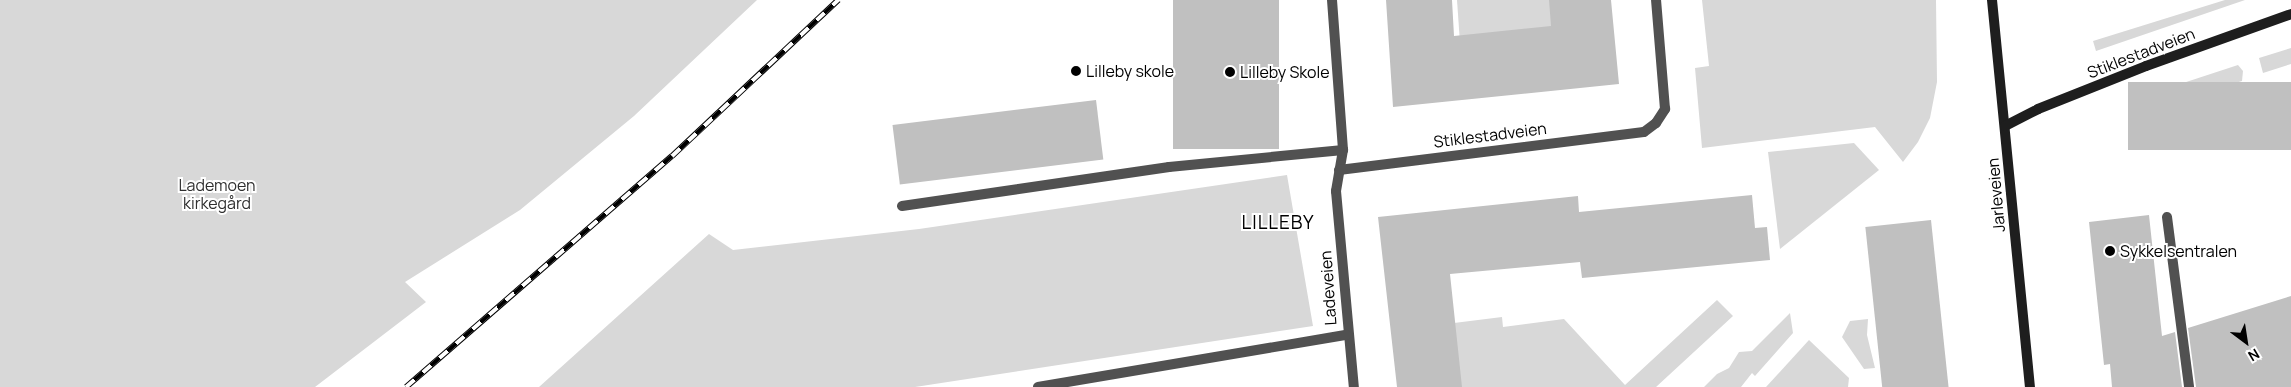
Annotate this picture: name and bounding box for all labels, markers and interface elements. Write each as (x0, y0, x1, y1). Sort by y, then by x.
street label: Stiklestadveien (2084, 24, 2198, 82)
place label: Lilleby skole (1086, 61, 1174, 81)
place label: Lilleby Skole (1240, 62, 1330, 82)
marker: Lilleby skole (1070, 65, 1082, 77)
marker: Lilleby Skole (1224, 66, 1236, 78)
street label: Stiklestadveien (1432, 119, 1548, 151)
street label: Jarleveien (1983, 157, 2009, 233)
park label: Lademoen kirkegård (178, 175, 256, 213)
district label: LILLEBY (1241, 212, 1315, 234)
place label: Sykkelsentralen (2120, 241, 2237, 261)
marker: Sykkelsentralen (2104, 245, 2116, 257)
street label: Ladeveien (1316, 250, 1340, 326)
north arrow (2221, 317, 2271, 367)
text: N (2245, 345, 2263, 366)

